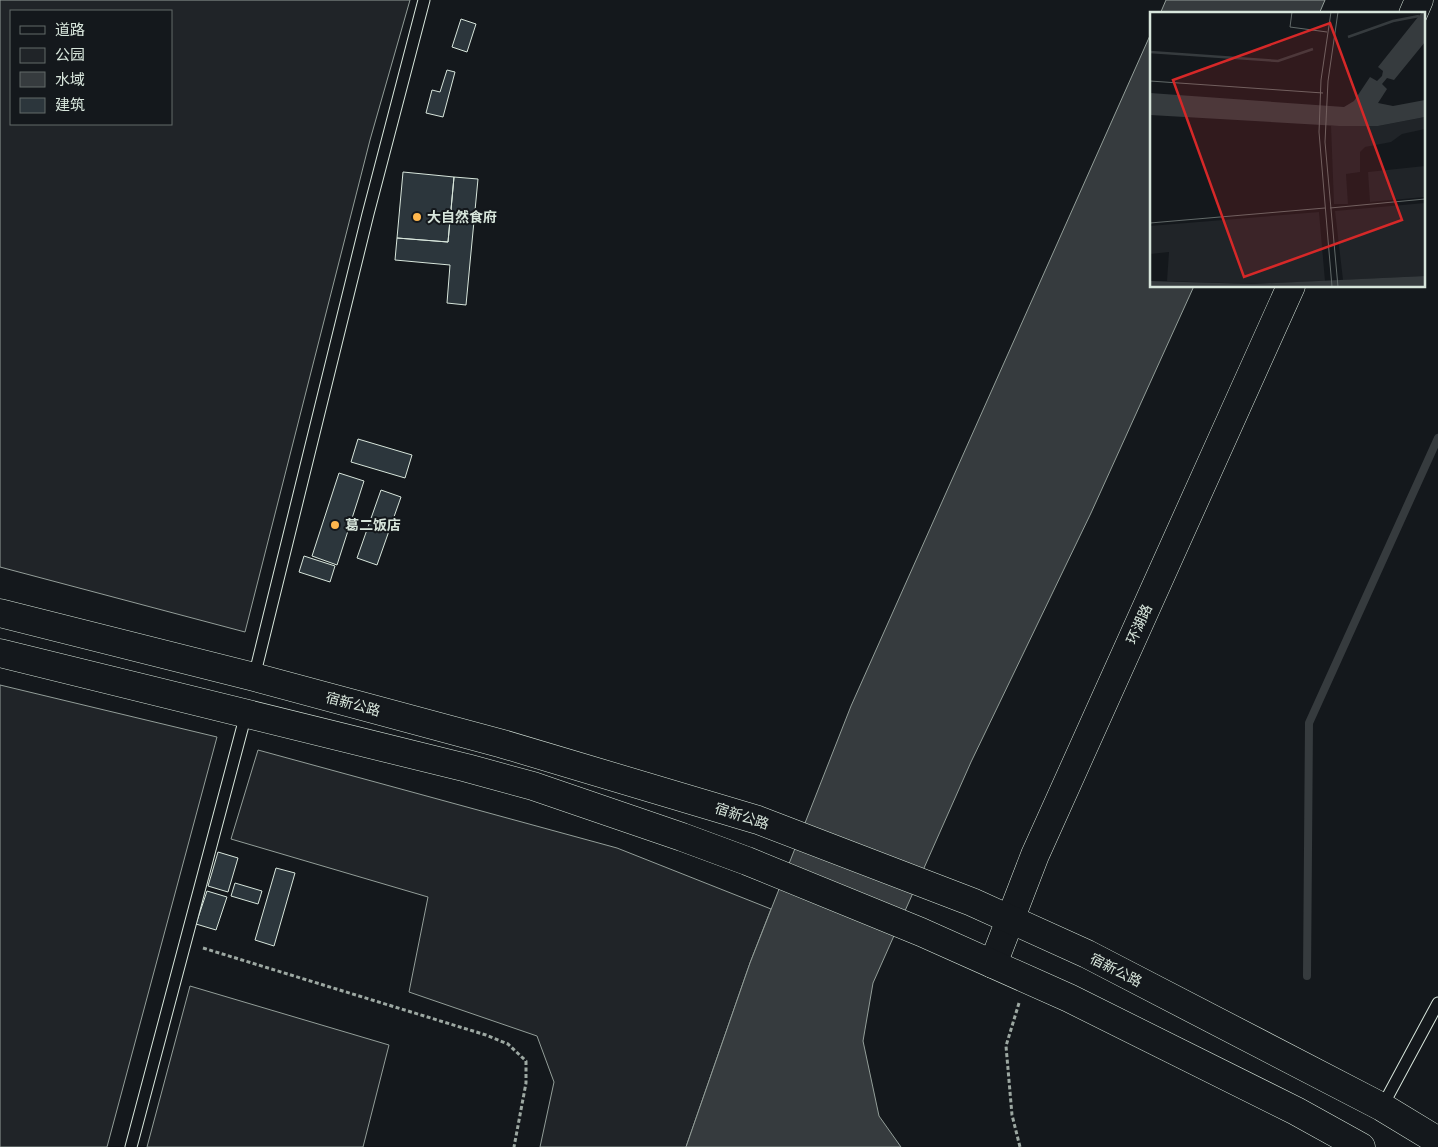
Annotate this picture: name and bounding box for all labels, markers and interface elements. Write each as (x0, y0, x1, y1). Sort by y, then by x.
legend (10, 10, 172, 125)
inset map (1150, 12, 1426, 288)
text: 道路 (55, 20, 85, 39)
text: 公园 (55, 45, 85, 64)
text: 水域 (55, 70, 85, 89)
text: 建筑 (55, 95, 85, 114)
place label: 大自然食府 (427, 208, 497, 226)
marker: 大自然食府 (411, 211, 423, 223)
place label: 葛二饭店 (345, 516, 401, 534)
marker: 葛二饭店 (329, 519, 341, 531)
street label: 环湖路 (1122, 601, 1156, 647)
street label: 宿新公路 (324, 688, 382, 720)
street label: 宿新公路 (713, 799, 771, 833)
street label: 宿新公路 (1087, 949, 1145, 991)

